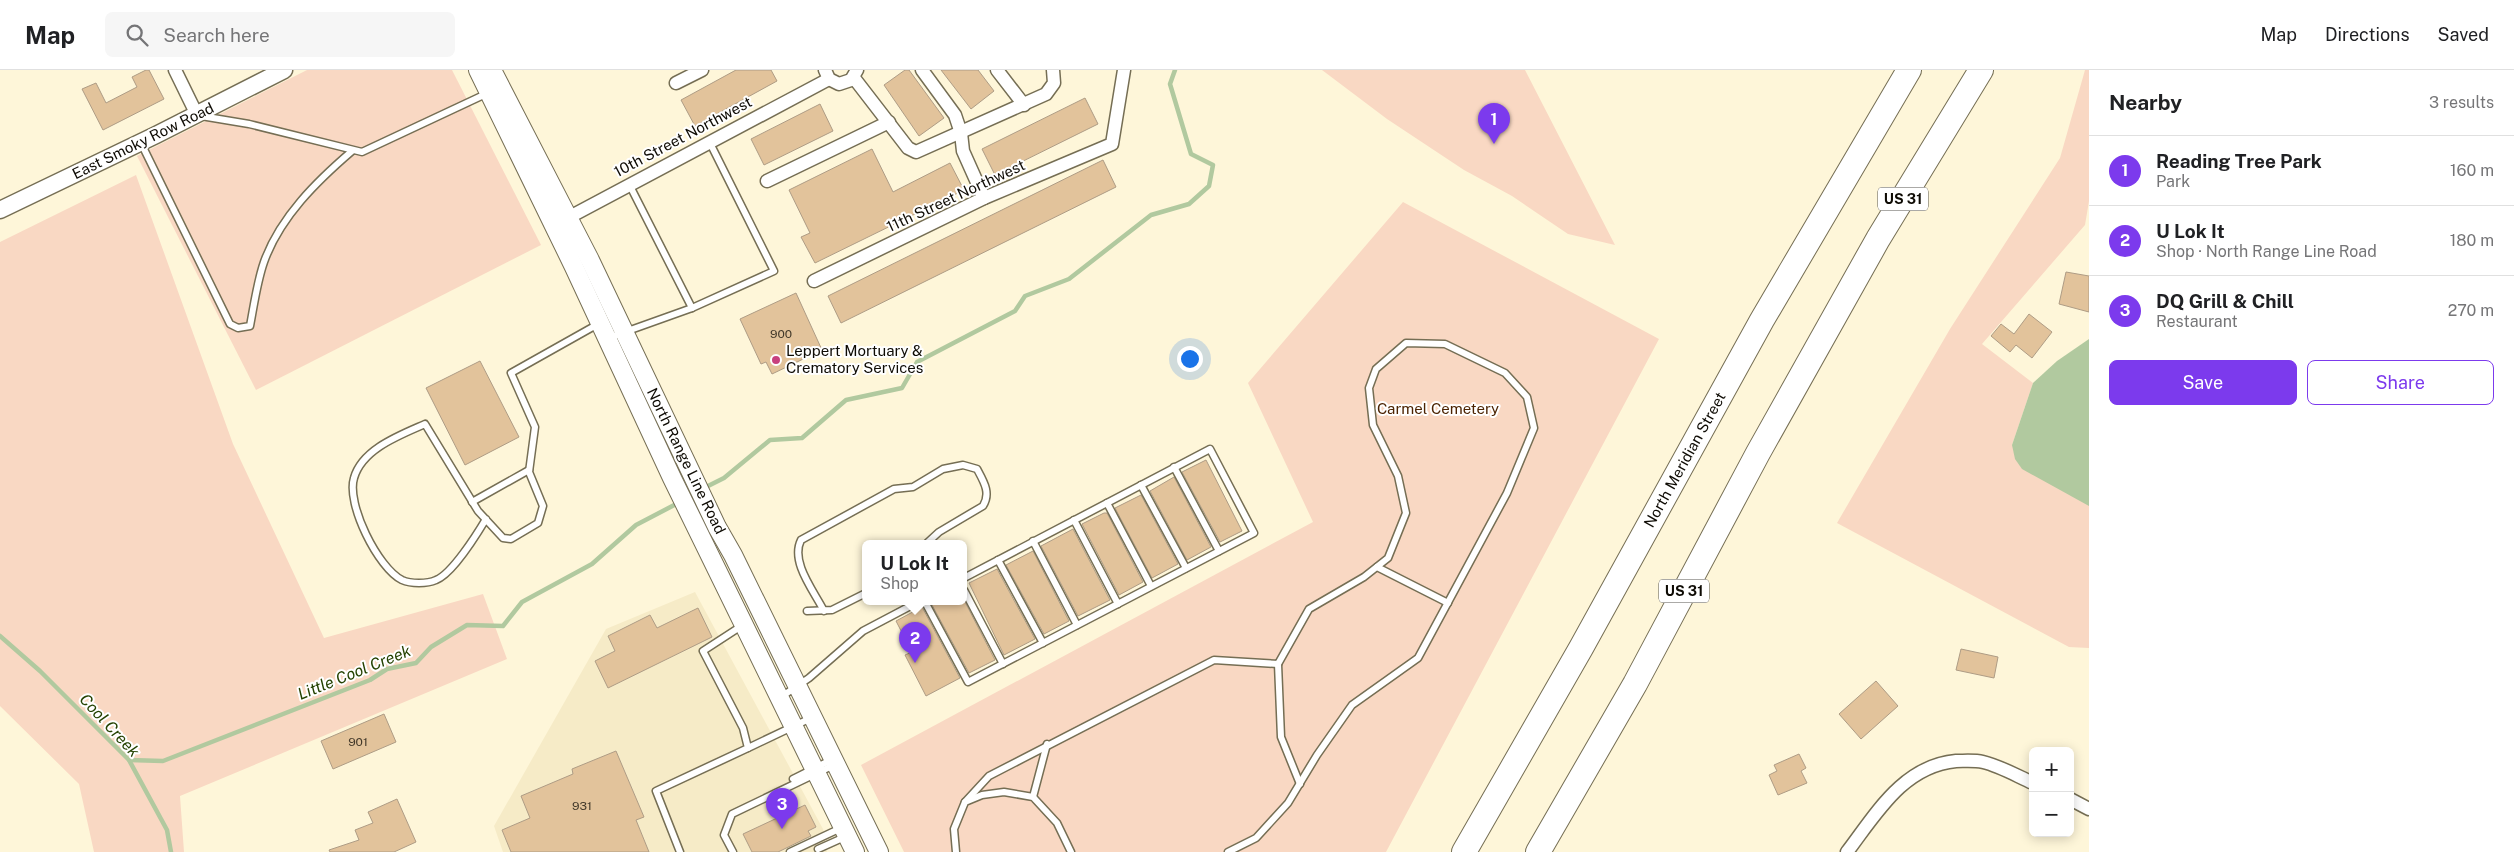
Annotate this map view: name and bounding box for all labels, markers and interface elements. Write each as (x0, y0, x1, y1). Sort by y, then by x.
search box (105, 12, 455, 57)
text: Map (25, 21, 75, 49)
icon: search (123, 21, 151, 49)
text: Search here (163, 24, 270, 46)
text: Map (2260, 24, 2297, 45)
text: Directions (2325, 24, 2410, 45)
text: Saved (2438, 24, 2489, 45)
text: Nearby (2109, 90, 2182, 115)
street label: 10th Street Northwest (611, 93, 755, 180)
text: 3 results (2429, 93, 2494, 112)
street label: East Smoky Row Road (69, 99, 216, 182)
pin: 1 (1478, 103, 1510, 144)
text: Reading Tree Park (2156, 150, 2322, 172)
street label: 11th Street Northwest (884, 156, 1028, 235)
text: 1 (2122, 161, 2128, 180)
text: 160 m (2450, 161, 2494, 180)
text: Park (2156, 172, 2190, 191)
road number: US 31 (1878, 188, 1928, 210)
text: U Lok It (2156, 220, 2225, 242)
text: 2 (2120, 231, 2130, 250)
text: 180 m (2450, 231, 2494, 250)
text: Shop · North Range Line Road (2156, 242, 2377, 261)
text: DQ Grill & Chill (2156, 290, 2294, 312)
text: 3 (2120, 301, 2130, 320)
text: 270 m (2448, 301, 2494, 320)
text: Restaurant (2156, 312, 2238, 331)
house number: 900 (770, 327, 792, 341)
place label: Leppert Mortuary & Crematory Services (786, 342, 923, 376)
your location (1177, 346, 1203, 372)
marker: Leppert Mortuary & Crematory Services (770, 354, 782, 366)
button: Save (2109, 360, 2297, 405)
button: Share (2307, 360, 2494, 405)
street label: North Range Line Road (644, 385, 729, 537)
street label: North Meridian Street (1640, 389, 1729, 530)
park label: Carmel Cemetery (1377, 400, 1499, 417)
popup (862, 540, 967, 605)
text: U Lok It (880, 552, 949, 574)
text: Shop (880, 574, 919, 593)
road number: US 31 (1659, 580, 1709, 602)
pin: 2 (899, 622, 931, 663)
water label: Little Cool Creek (295, 641, 414, 704)
water label: Cool Creek (76, 690, 144, 761)
house number: 901 (348, 735, 368, 749)
map controls (2029, 747, 2074, 837)
button: + (2029, 747, 2074, 792)
pin: 3 (766, 788, 798, 829)
button: − (2029, 792, 2074, 837)
house number: 931 (572, 799, 592, 813)

